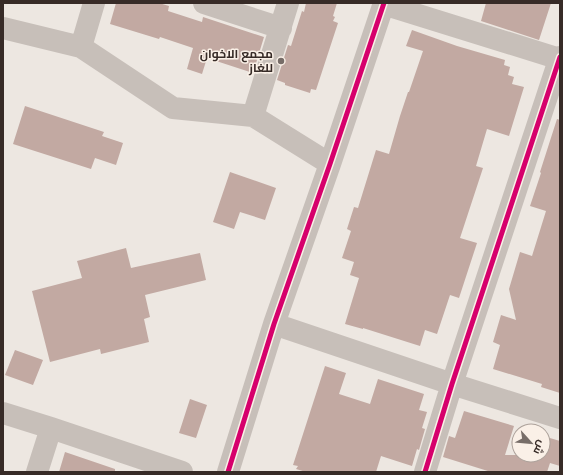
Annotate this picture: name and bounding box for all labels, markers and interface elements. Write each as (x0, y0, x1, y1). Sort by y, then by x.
place label: مجمع الاخوان للغاز (200, 46, 273, 76)
marker: مجمع الاخوان للغاز (276, 56, 286, 66)
north arrow (511, 423, 551, 463)
text: ش (530, 438, 549, 457)

